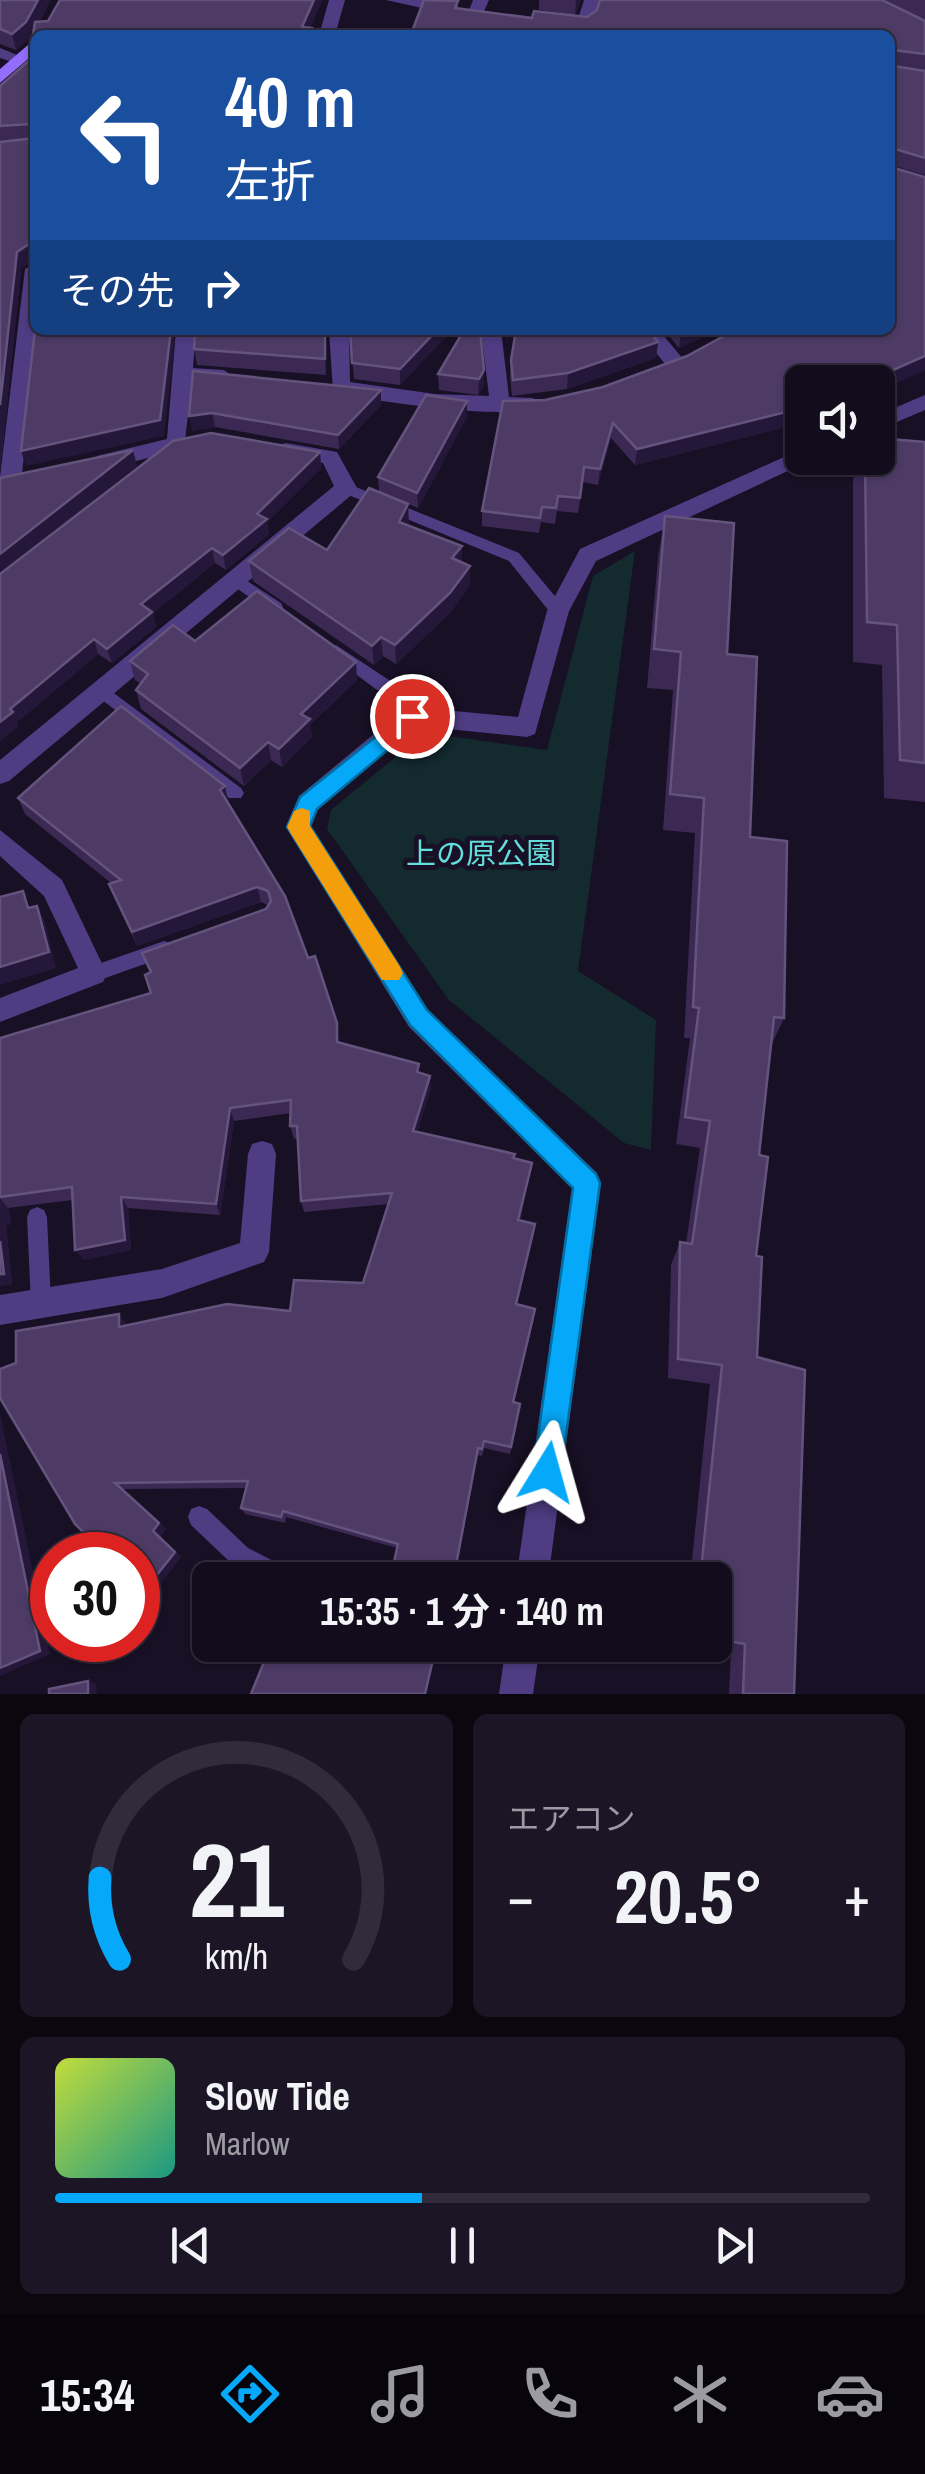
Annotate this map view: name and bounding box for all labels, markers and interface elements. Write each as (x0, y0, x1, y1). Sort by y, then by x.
text: 40 m (225, 55, 356, 149)
icon: left (60, 70, 190, 200)
text: 左折 (225, 150, 315, 211)
icon: right (194, 260, 249, 315)
text: その先 (60, 265, 174, 316)
map controls (785, 365, 895, 475)
button: sound (785, 365, 895, 475)
pin (370, 674, 455, 759)
icon: arrive (385, 689, 440, 744)
park label: 上の原公園 (406, 833, 556, 873)
position arrow (495, 1420, 599, 1524)
speed limit sign: 30 (30, 1532, 160, 1662)
text: 15:35 · 1 分 · 140 m (320, 1586, 604, 1637)
text: エアコン (508, 1797, 636, 1840)
text: 21 (189, 1809, 284, 1949)
text: 20.5° (614, 1845, 764, 1946)
text: − (508, 1859, 534, 1933)
text: + (844, 1859, 870, 1933)
text: km/h (204, 1932, 268, 1980)
text: Slow Tide (205, 2071, 350, 2122)
text: Marlow (205, 2122, 290, 2165)
icon: previous (163, 2218, 218, 2273)
icon: pause (435, 2218, 490, 2273)
icon: next (707, 2218, 762, 2273)
icon: directions (215, 2359, 285, 2429)
icon: music (365, 2359, 435, 2429)
icon: phone (515, 2359, 585, 2429)
icon: climate (665, 2359, 735, 2429)
icon: car (815, 2359, 885, 2429)
text: 15:34 (40, 2364, 134, 2425)

